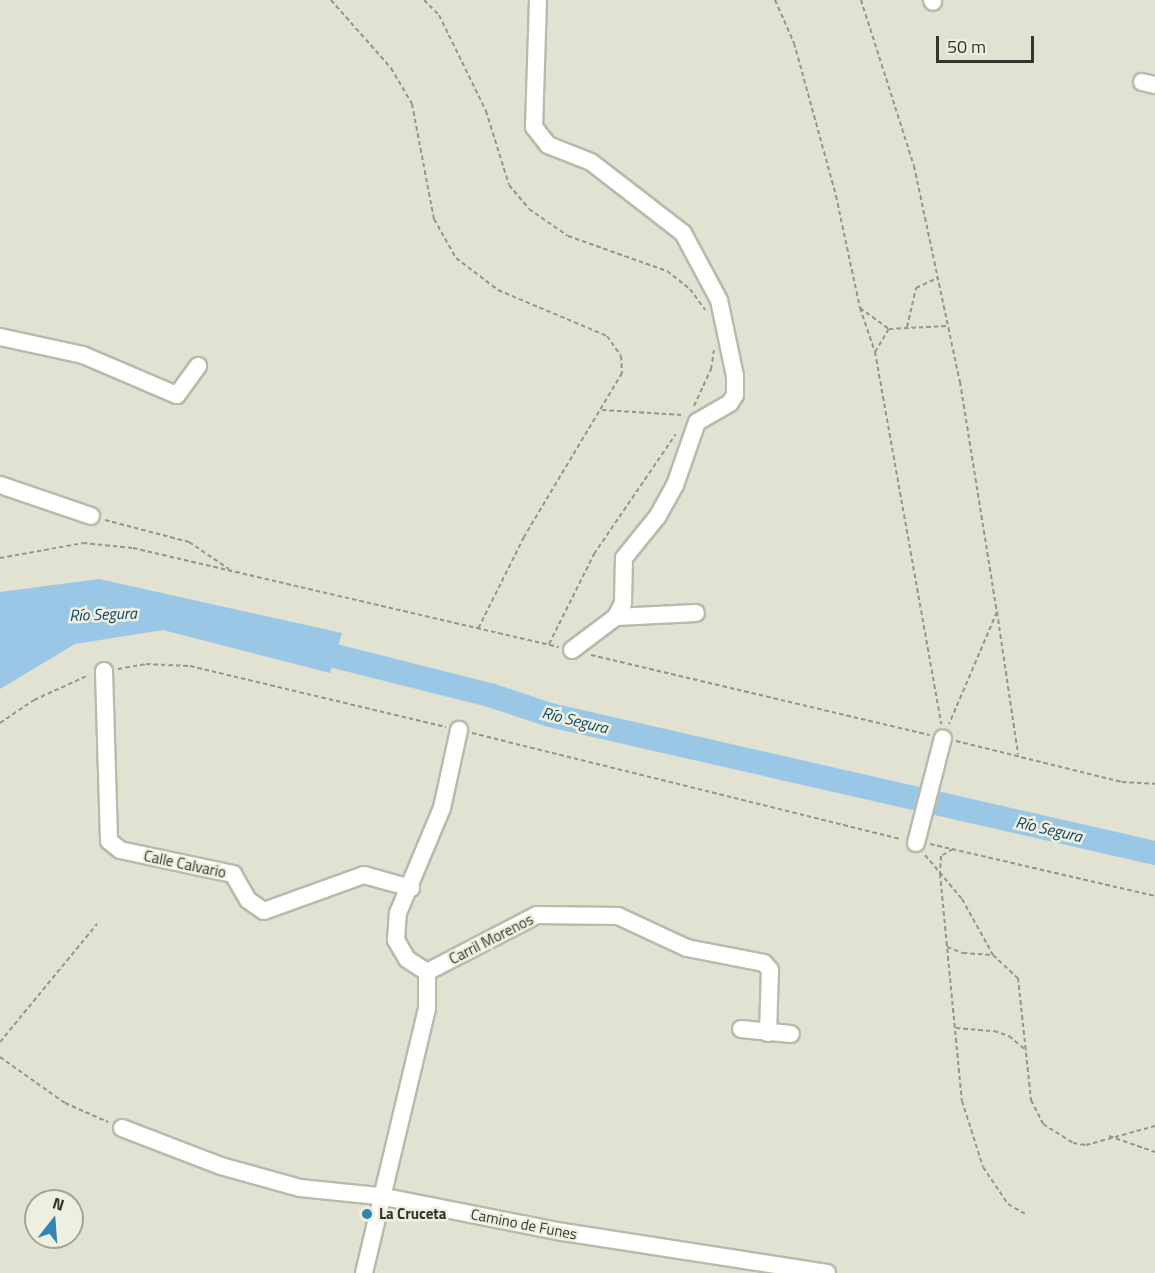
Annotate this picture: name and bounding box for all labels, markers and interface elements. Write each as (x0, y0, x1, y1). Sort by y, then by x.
scale bar (939, 24, 1036, 62)
text: 50 m (947, 33, 986, 60)
water label: Río Segura (69, 603, 137, 625)
water label: Río Segura (540, 703, 610, 737)
water label: Río Segura (1014, 812, 1084, 846)
street label: Calle Calvario (142, 847, 228, 881)
street label: Carril Morenos (446, 910, 536, 968)
north arrow (24, 1189, 84, 1249)
text: N (50, 1191, 67, 1217)
place label: La Cruceta (379, 1205, 446, 1223)
street label: Camino de Funes (469, 1205, 579, 1243)
marker: La Cruceta (360, 1207, 374, 1221)

